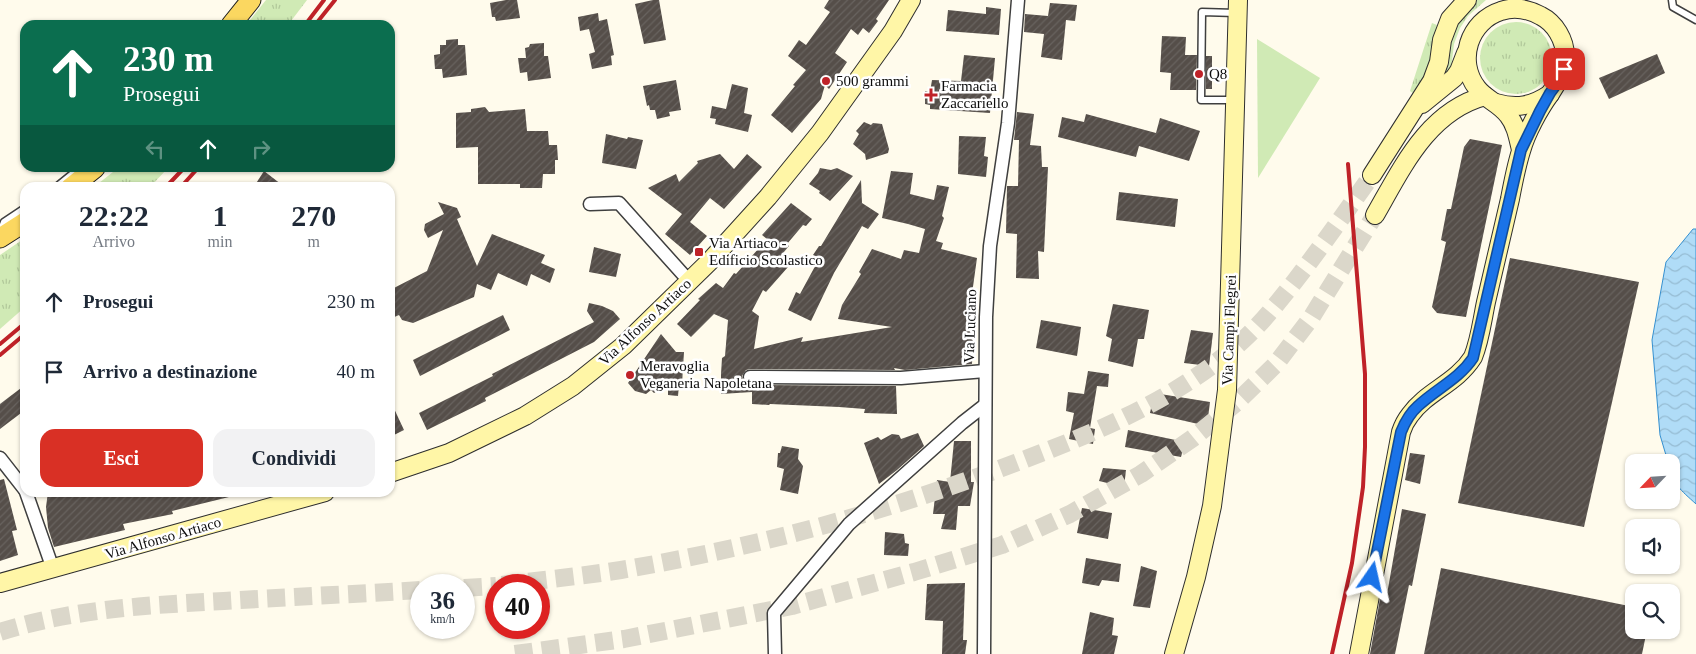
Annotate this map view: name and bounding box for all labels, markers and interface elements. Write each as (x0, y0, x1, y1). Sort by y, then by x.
icon: ahead (40, 40, 105, 105)
text: 230 m (123, 40, 213, 79)
pin (1543, 48, 1585, 90)
icon: arrive (1550, 55, 1578, 83)
place label: Q8 (1209, 66, 1227, 82)
marker: Q8 (1193, 68, 1205, 80)
place label: 500 grammi (836, 73, 909, 89)
marker: 500 grammi (820, 75, 832, 87)
place label: Farmacia Zaccariello (941, 78, 1008, 111)
text: Prosegui (123, 81, 200, 106)
marker: Farmacia Zaccariello (925, 89, 937, 101)
icon: left (141, 135, 169, 163)
icon: ahead (194, 135, 222, 163)
icon: right (247, 135, 275, 163)
text: 22:22 (79, 199, 149, 232)
text: 1 (212, 199, 227, 232)
text: 270 (291, 199, 336, 232)
text: Arrivo (92, 233, 135, 250)
text: min (208, 233, 232, 250)
text: m (307, 233, 320, 250)
place label: Via Artiaco - Edificio Scolastico (709, 235, 823, 268)
marker: Via Artiaco - Edificio Scolastico (693, 246, 705, 258)
street label: Via Campi Flegrei (1219, 274, 1239, 386)
street label: Via Alfonso Artiaco (596, 275, 694, 369)
icon: ahead (40, 288, 68, 316)
street label: Via Luciano (961, 289, 979, 363)
text: Prosegui (83, 291, 153, 312)
text: 230 m (327, 291, 375, 312)
icon: arrive (40, 358, 68, 386)
place label: Meravoglia Veganeria Napoletana (640, 358, 772, 391)
text: Arrivo a destinazione (83, 361, 257, 382)
text: 40 m (336, 361, 375, 382)
marker: Meravoglia Veganeria Napoletana (624, 369, 636, 381)
button: Esci (40, 429, 203, 487)
button: Condividi (213, 429, 375, 487)
north arrow (1625, 454, 1680, 509)
map controls (1625, 454, 1680, 639)
street label: Via Alfonso Artiaco (103, 514, 223, 562)
button: sound (1625, 519, 1680, 574)
position arrow (1345, 550, 1397, 602)
speed limit sign: 40 (485, 574, 550, 639)
button: search (1625, 584, 1680, 639)
text: 36 (430, 587, 455, 614)
text: km/h (430, 612, 455, 626)

